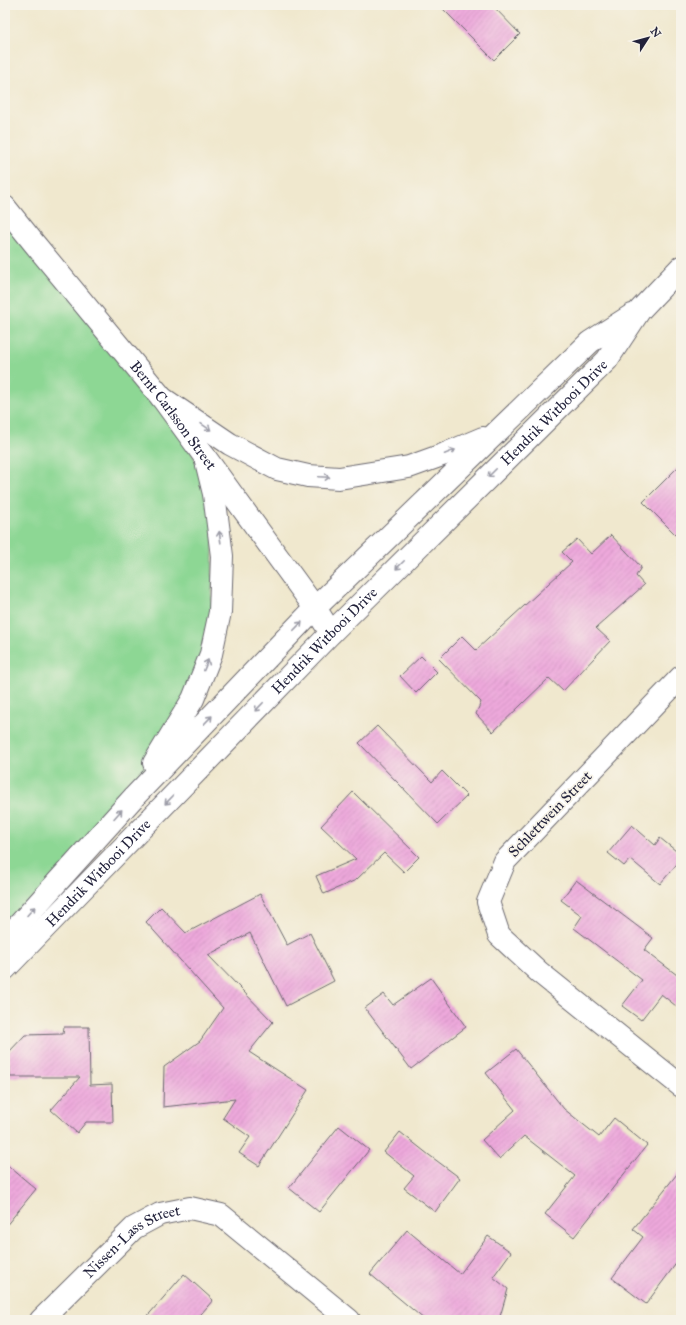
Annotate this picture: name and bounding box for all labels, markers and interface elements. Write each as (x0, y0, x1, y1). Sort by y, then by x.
north arrow (628, 18, 668, 58)
text: N (648, 25, 664, 41)
street label: Hendrik Witbooi Drive (497, 356, 611, 469)
street label: Bernt Carlsson Street (126, 357, 221, 474)
one-way arrow (200, 423, 211, 431)
one-way arrow (444, 448, 456, 455)
one-way arrow (487, 468, 497, 478)
one-way arrow (317, 474, 330, 481)
one-way arrow (216, 531, 223, 544)
one-way arrow (395, 560, 405, 570)
street label: Hendrik Witbooi Drive (268, 583, 381, 698)
one-way arrow (293, 621, 303, 631)
one-way arrow (203, 659, 211, 671)
one-way arrow (254, 702, 264, 712)
one-way arrow (203, 715, 212, 725)
street label: Schlettwein Street (504, 767, 596, 861)
one-way arrow (164, 795, 174, 805)
one-way arrow (113, 809, 123, 819)
street label: Hendrik Witbooi Drive (42, 815, 155, 930)
one-way arrow (26, 906, 36, 916)
street label: Nissen-Lass Street (80, 1201, 182, 1282)

